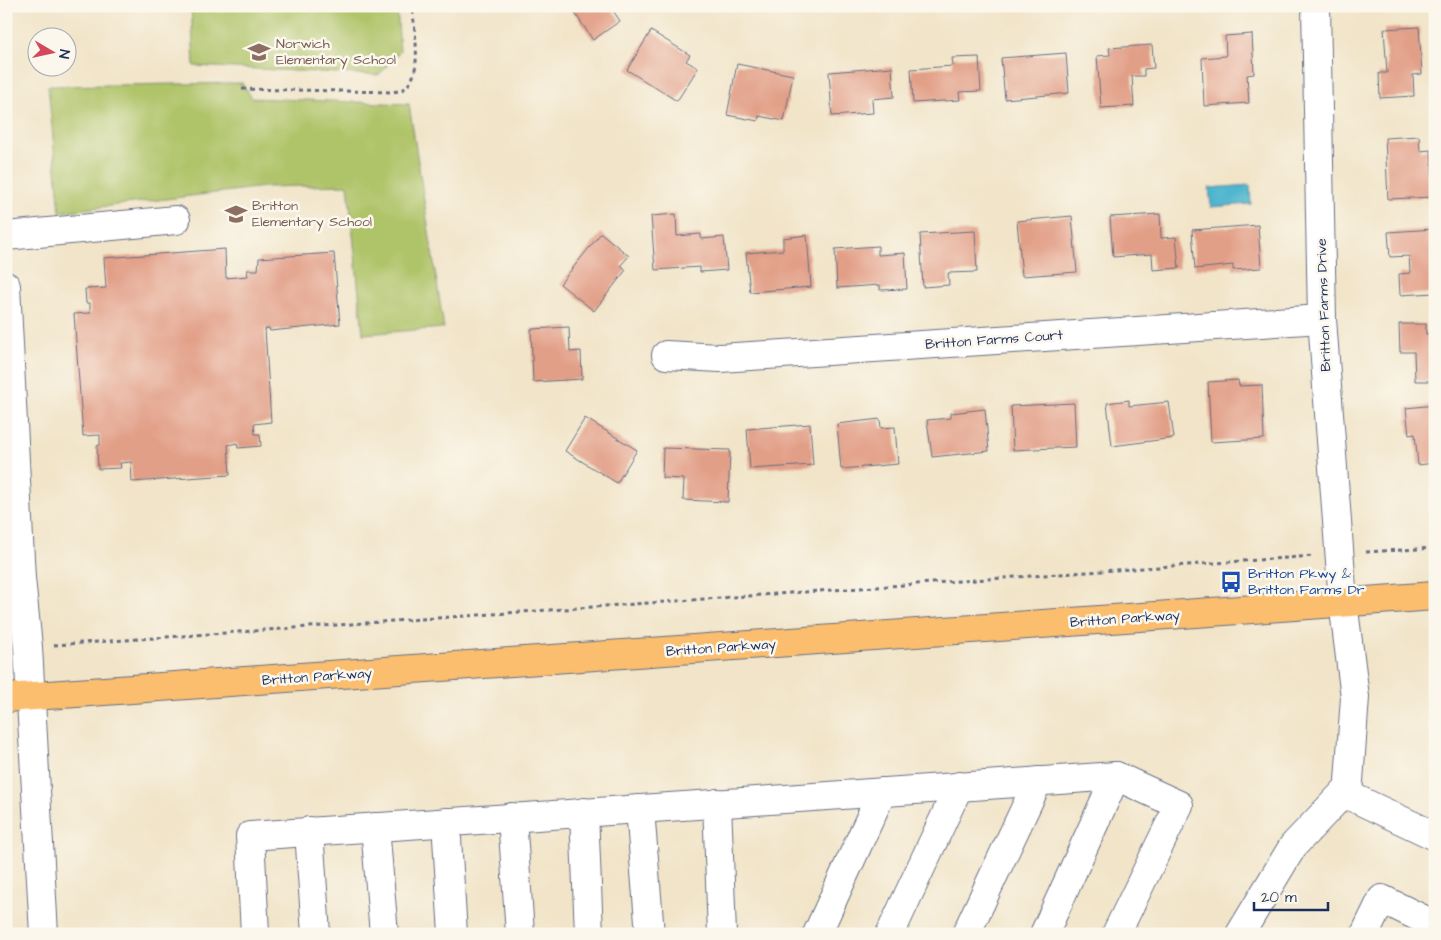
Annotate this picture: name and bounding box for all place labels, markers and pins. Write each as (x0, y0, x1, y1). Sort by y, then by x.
place label: Norwich Elementary School (276, 34, 396, 70)
school or university icon: Norwich Elementary School (246, 39, 272, 65)
place label: Britton Elementary School (252, 196, 372, 232)
school or university icon: Britton Elementary School (223, 201, 249, 227)
place label: Britton Pkwy & Britton Farms Dr (1248, 564, 1365, 600)
bus stop icon: Britton Pkwy & Britton Farms Dr (1218, 569, 1244, 595)

